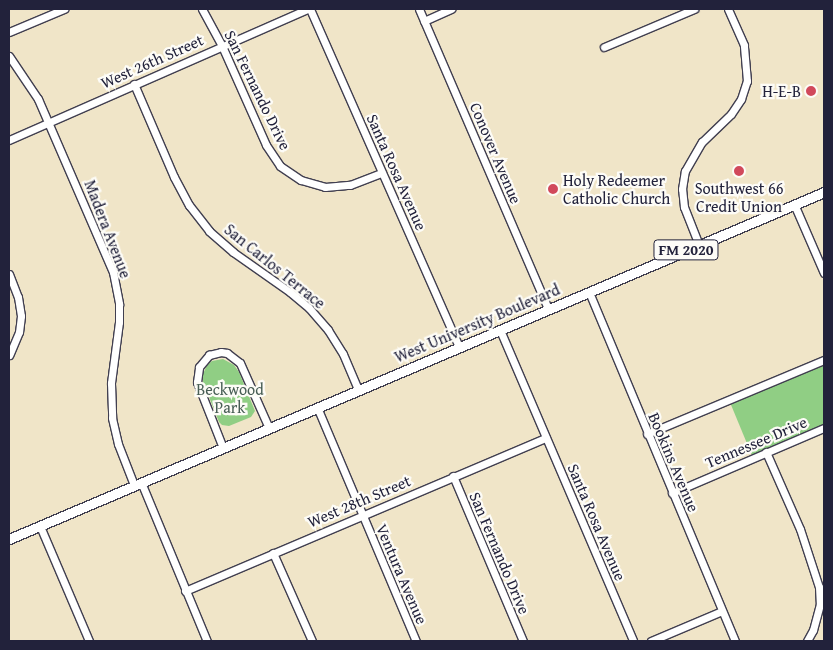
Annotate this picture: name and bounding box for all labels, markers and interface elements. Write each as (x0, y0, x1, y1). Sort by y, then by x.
street label: San Fernando Drive (221, 27, 295, 153)
street label: West 26th Street (98, 30, 206, 92)
place label: H-E-B (762, 81, 801, 101)
marker: H-E-B (805, 85, 817, 97)
street label: Conover Avenue (466, 100, 526, 206)
street label: Santa Rosa Avenue (363, 111, 431, 233)
marker: Southwest 66 Credit Union (733, 165, 745, 177)
place label: Holy Redeemer Catholic Church (563, 170, 670, 208)
street label: Madera Avenue (81, 177, 135, 281)
place label: Southwest 66 Credit Union (695, 178, 783, 216)
marker: Holy Redeemer Catholic Church (547, 183, 559, 195)
street label: San Carlos Terrace (221, 219, 329, 313)
road number: FM 2020 (652, 238, 720, 262)
street label: West University Boulevard (391, 279, 563, 367)
park label: Beckwood Park (196, 379, 264, 417)
street label: Bookins Avenue (644, 409, 704, 515)
street label: Tennessee Drive (702, 412, 810, 472)
street label: Santa Rosa Avenue (564, 461, 630, 583)
street label: West 28th Street (305, 471, 413, 531)
street label: San Fernando Drive (466, 489, 534, 617)
street label: Ventura Avenue (372, 521, 432, 627)

